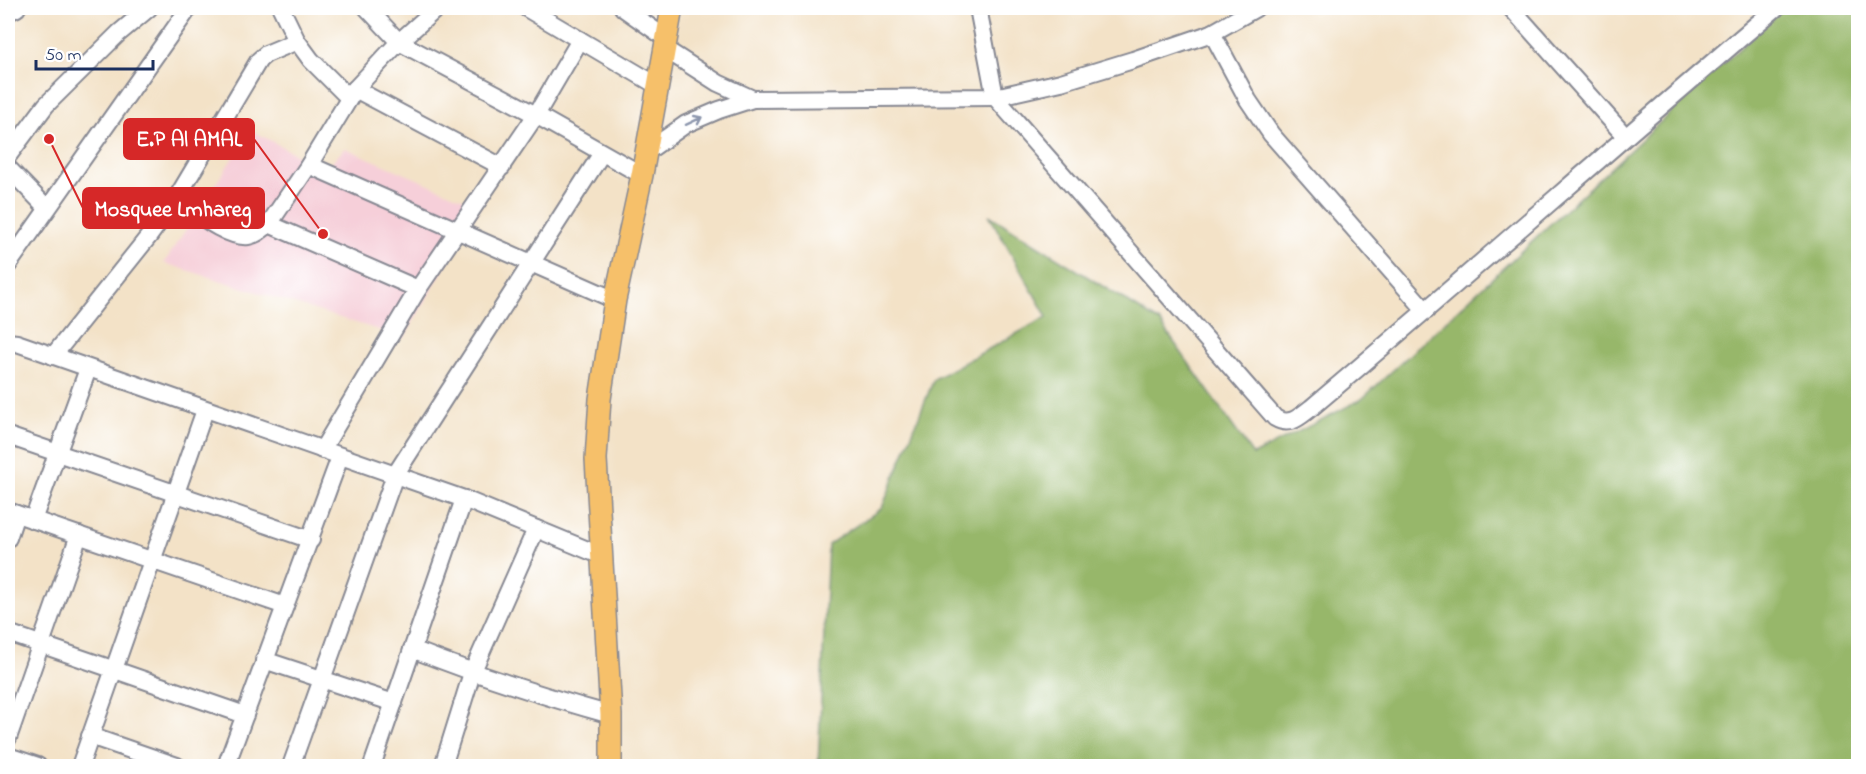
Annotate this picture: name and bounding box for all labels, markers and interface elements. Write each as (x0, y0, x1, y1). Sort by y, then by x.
scale bar (36, 33, 153, 71)
text: 50 m (45, 43, 82, 69)
one-way arrow (685, 114, 703, 125)
callout: E.P Al AMAL (124, 119, 254, 159)
text: E.P Al AMAL (136, 125, 243, 157)
callout: Mosquee Lmhareg (83, 188, 264, 228)
text: Mosquee Lmhareg (95, 195, 252, 228)

